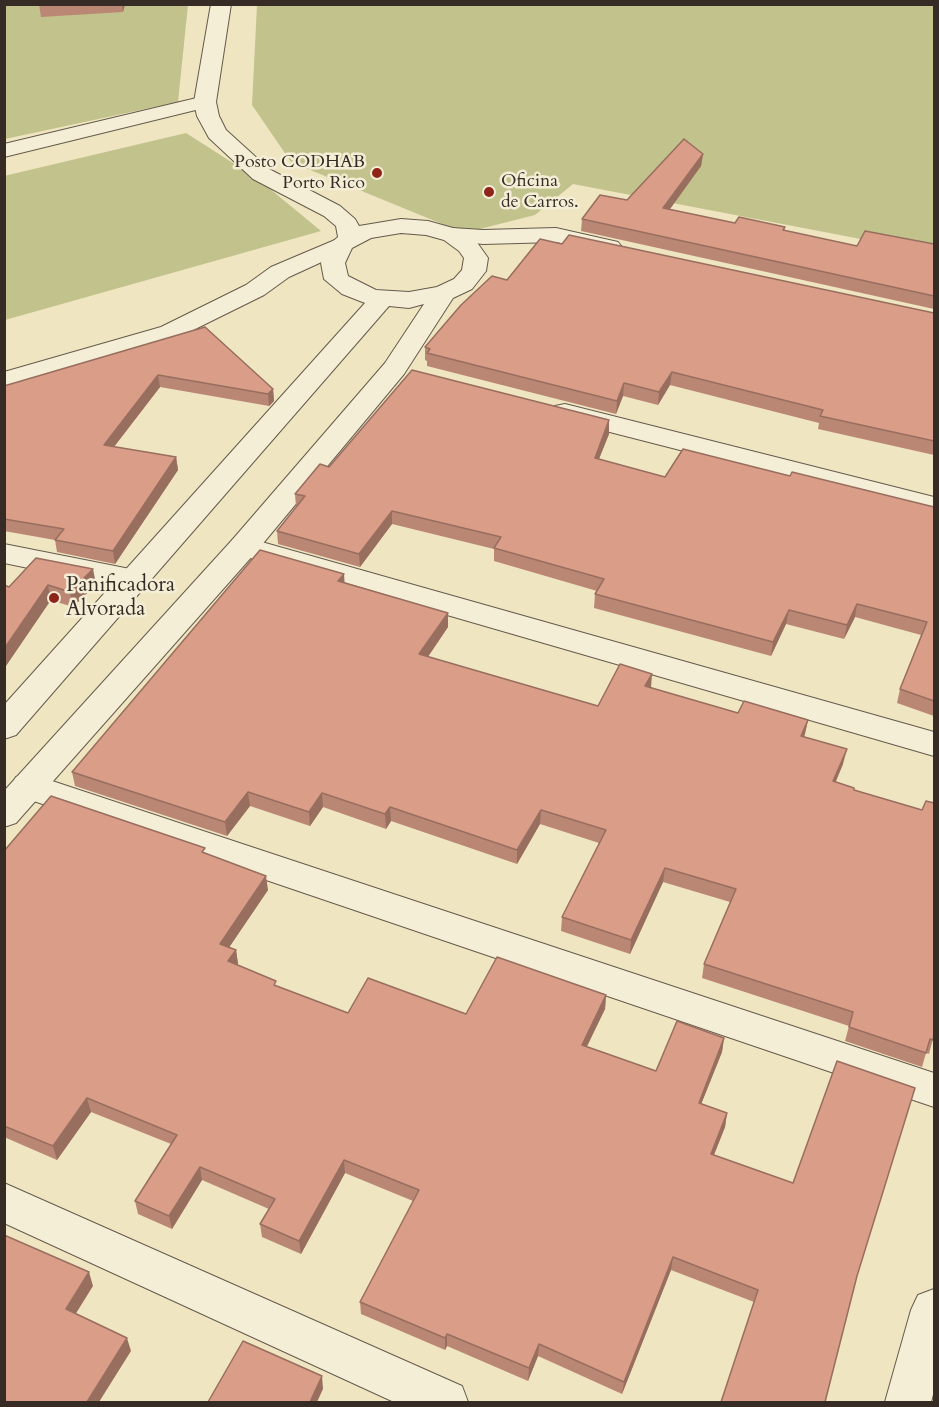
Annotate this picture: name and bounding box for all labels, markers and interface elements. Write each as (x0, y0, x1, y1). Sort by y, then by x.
place label: Posto CODHAB Porto Rico (234, 152, 365, 195)
marker: Posto CODHAB Porto Rico (370, 166, 384, 180)
place label: Oficina de Carros. (501, 171, 579, 213)
marker: Oficina de Carros. (482, 185, 496, 199)
place label: Panificadora Alvorada (66, 573, 175, 623)
marker: Panificadora Alvorada (47, 591, 61, 605)

